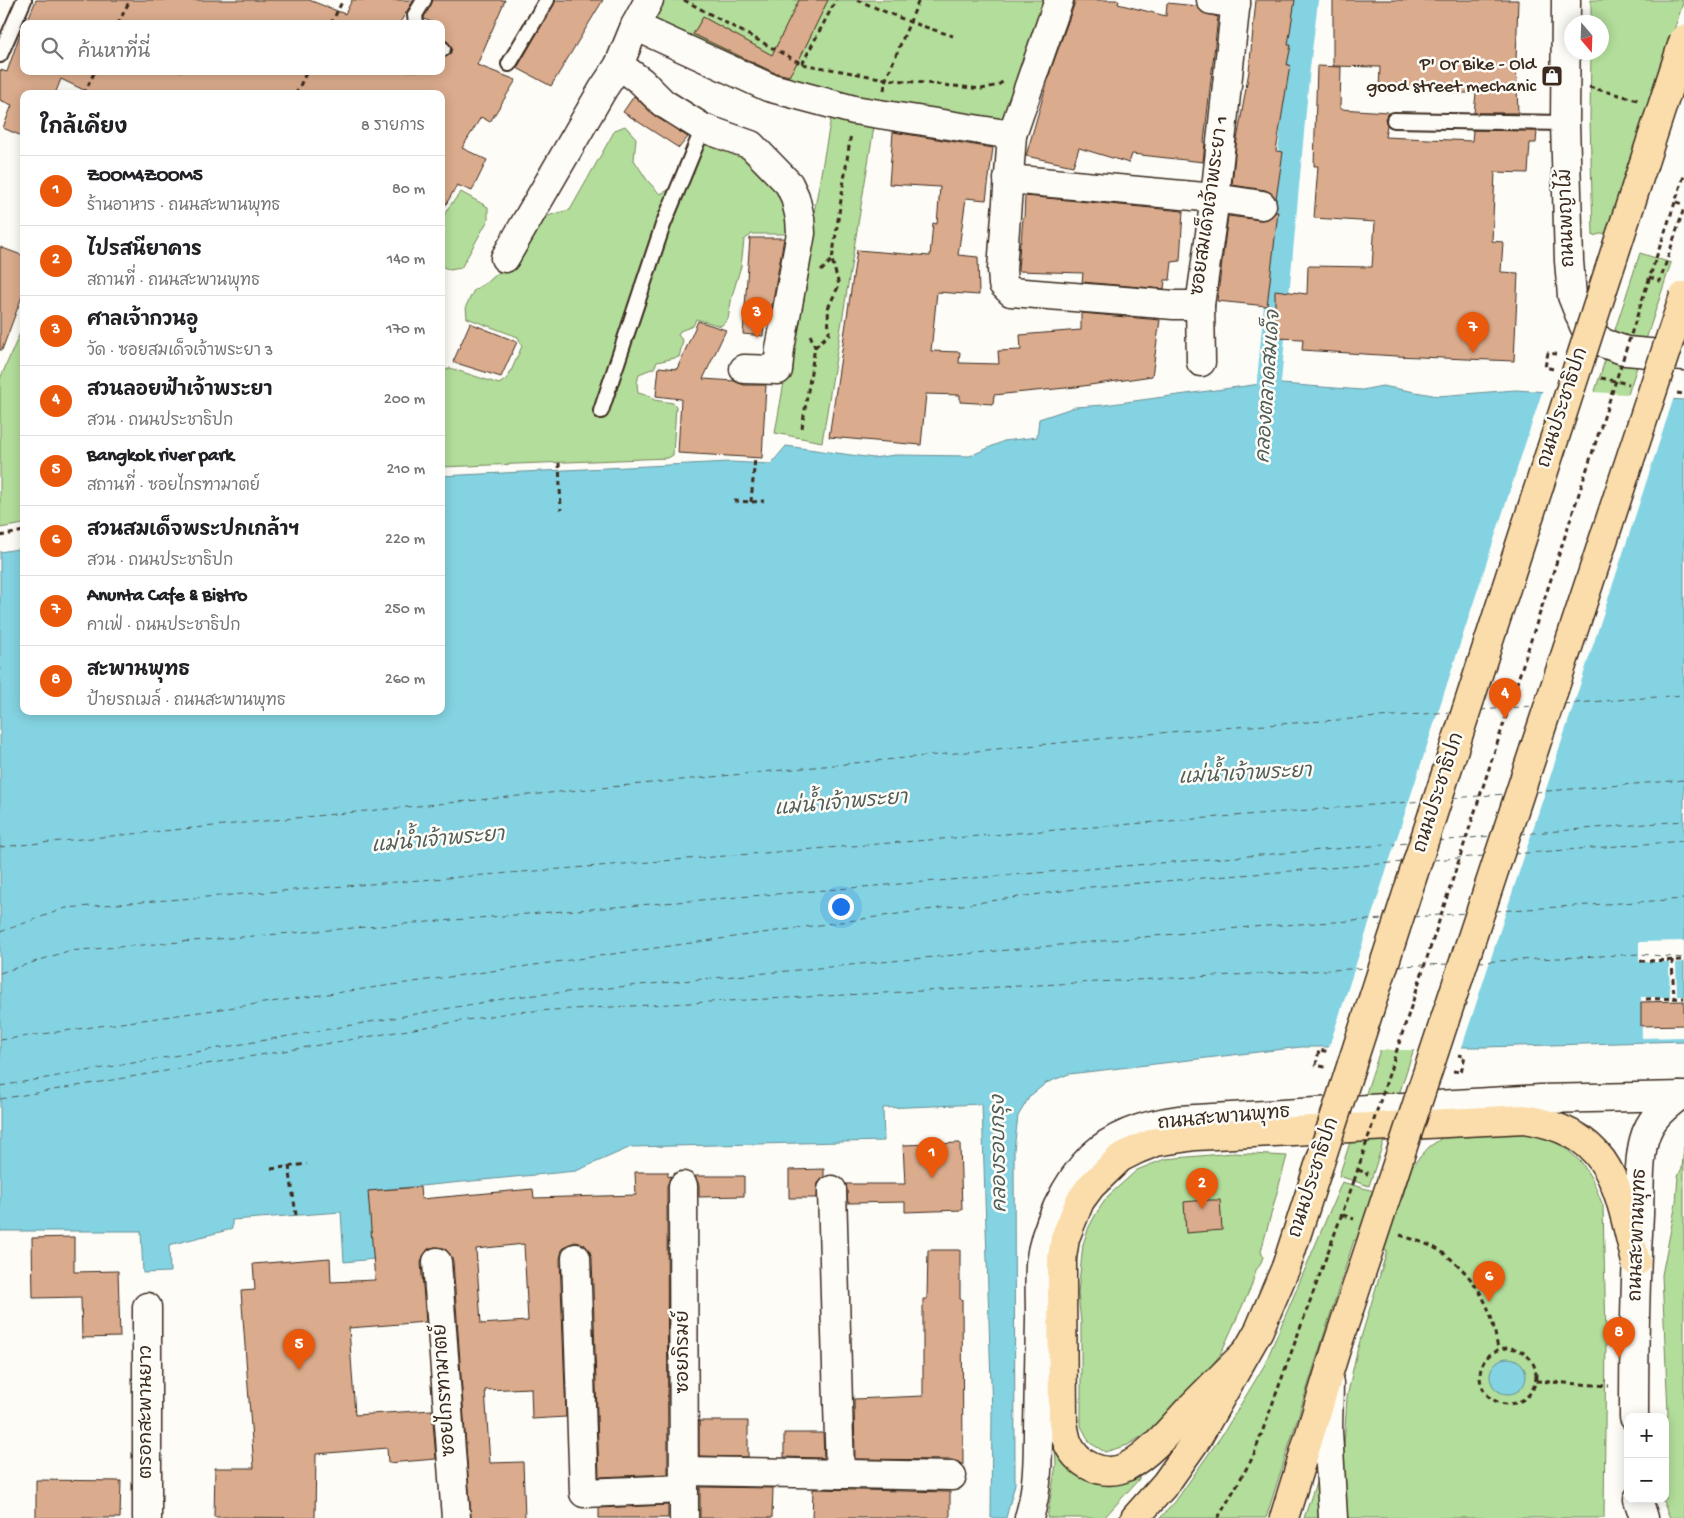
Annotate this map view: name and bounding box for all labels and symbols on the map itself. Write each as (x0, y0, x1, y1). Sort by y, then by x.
north arrow (1564, 15, 1609, 60)
place label: P' Or Bike - Old good street mechanic (1366, 54, 1538, 99)
shop icon: P' Or Bike - Old good street mechanic (1540, 64, 1564, 88)
street label: ซอยสมเด็จเจ้าพระยา 1 (1183, 114, 1235, 297)
street label: ถนนพญาไม้ (1551, 168, 1581, 268)
pin: 3 (741, 297, 773, 338)
water label: คลองตลาดสมเด็จ (1248, 308, 1287, 464)
pin: 7 (1457, 312, 1489, 353)
street label: ถนนประชาธิปก (1532, 344, 1594, 471)
pin: 4 (1489, 678, 1521, 719)
street label: ถนนประชาธิปก (1408, 729, 1470, 856)
water label: แม่น้ำเจ้าพระยา (1177, 751, 1313, 791)
water label: แม่น้ำเจ้าพระยา (773, 778, 910, 822)
water label: แม่น้ำเจ้าพระยา (370, 815, 507, 859)
your location (828, 894, 854, 920)
water label: คลองรอบกรุง (988, 1093, 1014, 1213)
street label: ถนนสะพานพุทธ (1157, 1102, 1291, 1136)
street label: ถนนประชาธิปก (1283, 1114, 1345, 1241)
pin: 1 (916, 1137, 948, 1178)
pin: 2 (1186, 1168, 1218, 1209)
street label: ถนนสะพานพุทธ (1625, 1168, 1653, 1302)
pin: 6 (1473, 1261, 1505, 1302)
street label: ซอยภิรมย์ (669, 1310, 696, 1394)
pin: 8 (1603, 1317, 1635, 1358)
street label: ซอยไกรฑามาตย์ (426, 1323, 462, 1457)
pin: 5 (283, 1329, 315, 1370)
street label: ตรอกสะพานยาว (136, 1345, 159, 1479)

